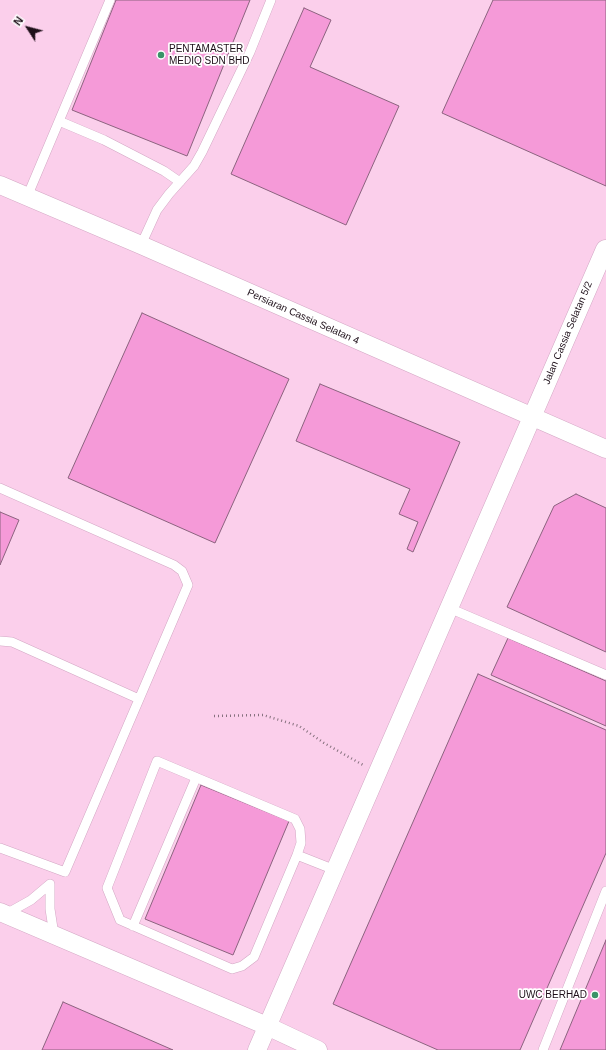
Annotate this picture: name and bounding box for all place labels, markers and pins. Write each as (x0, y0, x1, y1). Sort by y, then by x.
place label: PENTAMASTER MEDIQ SDN BHD (169, 43, 250, 66)
marker: PENTAMASTER MEDIQ SDN BHD (156, 50, 166, 60)
place label: UWC BERHAD (519, 989, 587, 1001)
marker: UWC BERHAD (590, 990, 600, 1000)

